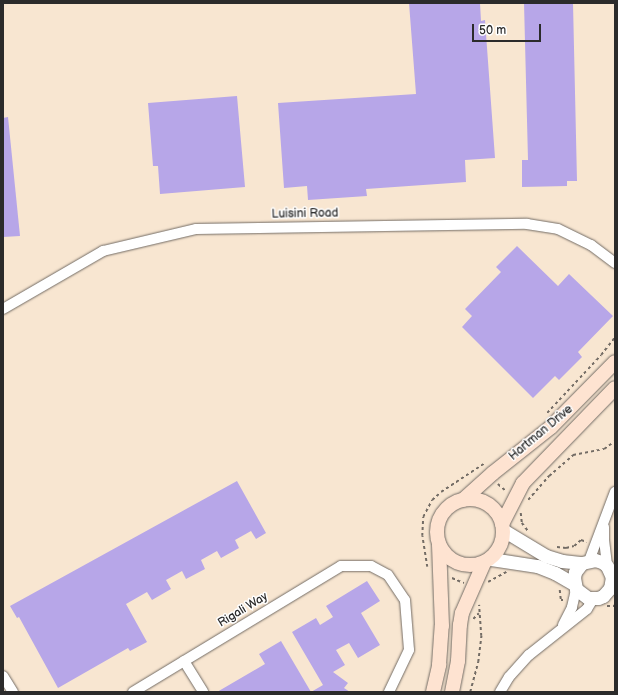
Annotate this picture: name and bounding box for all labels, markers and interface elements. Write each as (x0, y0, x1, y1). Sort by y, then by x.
scale bar (474, 16, 543, 42)
text: 50 m (479, 23, 506, 38)
street label: Luisini Road (271, 206, 339, 222)
street label: Hartman Drive (506, 402, 576, 464)
street label: Rigali Way (215, 589, 271, 631)

